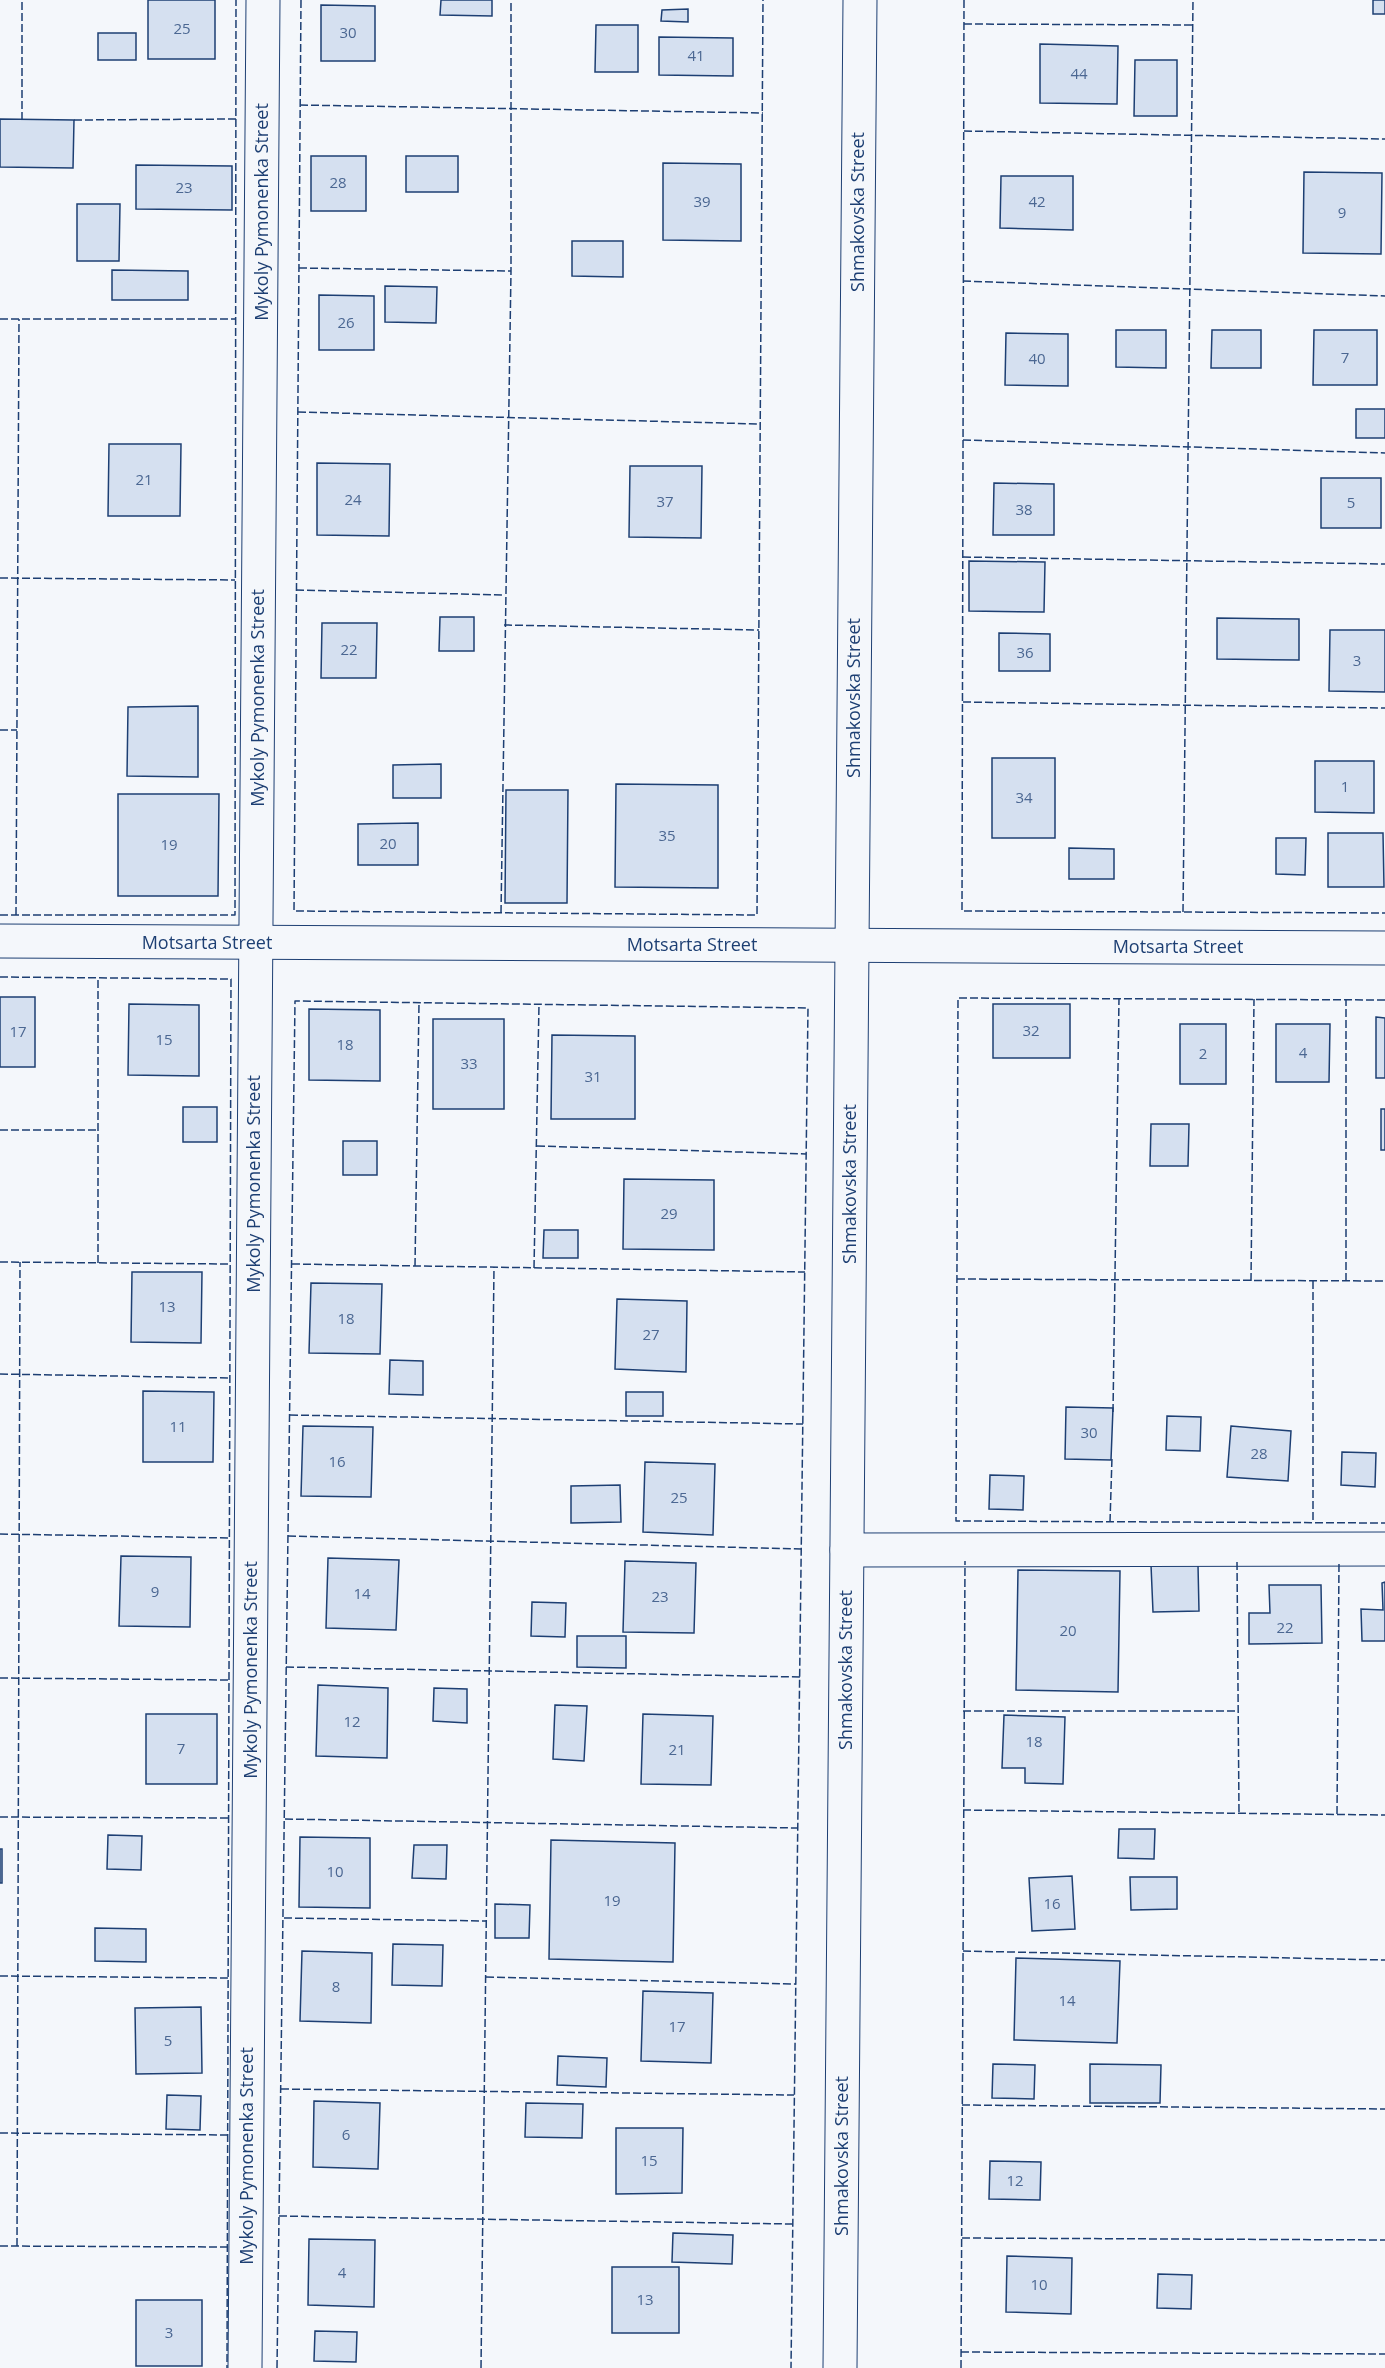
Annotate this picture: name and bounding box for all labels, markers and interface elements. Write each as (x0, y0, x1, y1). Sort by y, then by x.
house number: 25 (173, 18, 191, 38)
house number: 30 (339, 22, 357, 42)
house number: 41 (687, 45, 705, 65)
house number: 44 (1070, 63, 1088, 83)
street label: Mykoly Pymonenka Street (249, 103, 273, 321)
street label: Shmakovska Street (845, 132, 869, 292)
house number: 28 (329, 172, 347, 192)
house number: 23 (175, 177, 193, 197)
house number: 39 (693, 191, 711, 211)
house number: 42 (1028, 191, 1046, 211)
house number: 9 (1338, 202, 1346, 222)
house number: 26 (337, 312, 355, 332)
house number: 7 (1341, 347, 1349, 367)
house number: 40 (1028, 348, 1046, 368)
house number: 21 (135, 469, 153, 489)
house number: 24 (344, 489, 362, 509)
house number: 37 (656, 491, 674, 511)
house number: 5 (1347, 492, 1355, 512)
house number: 38 (1015, 499, 1033, 519)
street label: Mykoly Pymonenka Street (245, 589, 269, 807)
street label: Shmakovska Street (841, 618, 865, 778)
house number: 22 (340, 639, 358, 659)
house number: 36 (1016, 642, 1034, 662)
house number: 3 (1353, 650, 1361, 670)
house number: 1 (1341, 776, 1349, 796)
house number: 34 (1015, 787, 1033, 807)
house number: 35 (658, 825, 676, 845)
house number: 20 (379, 833, 397, 853)
house number: 19 (160, 834, 178, 854)
street label: Motsarta Street (142, 930, 272, 954)
street label: Motsarta Street (627, 932, 757, 956)
street label: Motsarta Street (1113, 934, 1243, 958)
house number: 32 (1022, 1020, 1040, 1040)
house number: 17 (9, 1021, 27, 1041)
house number: 15 (155, 1029, 173, 1049)
house number: 18 (336, 1034, 354, 1054)
house number: 4 (1299, 1042, 1308, 1062)
house number: 2 (1199, 1043, 1207, 1063)
house number: 33 (460, 1053, 478, 1073)
house number: 31 (584, 1066, 602, 1086)
street label: Mykoly Pymonenka Street (241, 1075, 265, 1293)
street label: Shmakovska Street (837, 1104, 861, 1264)
house number: 29 (660, 1203, 678, 1223)
house number: 13 (158, 1296, 176, 1316)
house number: 18 (337, 1308, 355, 1328)
house number: 27 (642, 1324, 660, 1344)
house number: 11 (169, 1416, 187, 1436)
house number: 30 (1080, 1422, 1098, 1442)
house number: 28 (1250, 1443, 1268, 1463)
house number: 16 (328, 1451, 346, 1471)
house number: 25 (670, 1487, 688, 1507)
street label: Mykoly Pymonenka Street (238, 1561, 262, 1779)
house number: 9 (151, 1581, 159, 1601)
house number: 14 (353, 1583, 371, 1603)
house number: 23 (651, 1586, 669, 1606)
street label: Shmakovska Street (833, 1590, 857, 1750)
house number: 22 (1276, 1617, 1294, 1637)
house number: 20 (1059, 1620, 1077, 1640)
house number: 12 (343, 1711, 361, 1731)
house number: 18 (1025, 1731, 1043, 1751)
house number: 7 (177, 1738, 185, 1758)
house number: 21 (668, 1739, 686, 1759)
house number: 10 (326, 1861, 344, 1881)
house number: 19 (603, 1890, 621, 1910)
house number: 16 (1043, 1893, 1061, 1913)
house number: 8 (332, 1976, 340, 1996)
house number: 14 (1058, 1990, 1076, 2010)
house number: 17 (668, 2016, 686, 2036)
house number: 5 (164, 2030, 172, 2050)
street label: Mykoly Pymonenka Street (234, 2047, 258, 2265)
street label: Shmakovska Street (829, 2076, 853, 2236)
house number: 6 (342, 2124, 350, 2144)
house number: 15 (640, 2150, 658, 2170)
house number: 12 (1006, 2170, 1024, 2190)
house number: 4 (338, 2262, 347, 2282)
house number: 10 (1030, 2274, 1048, 2294)
house number: 13 (636, 2289, 654, 2309)
house number: 3 (165, 2322, 173, 2342)

